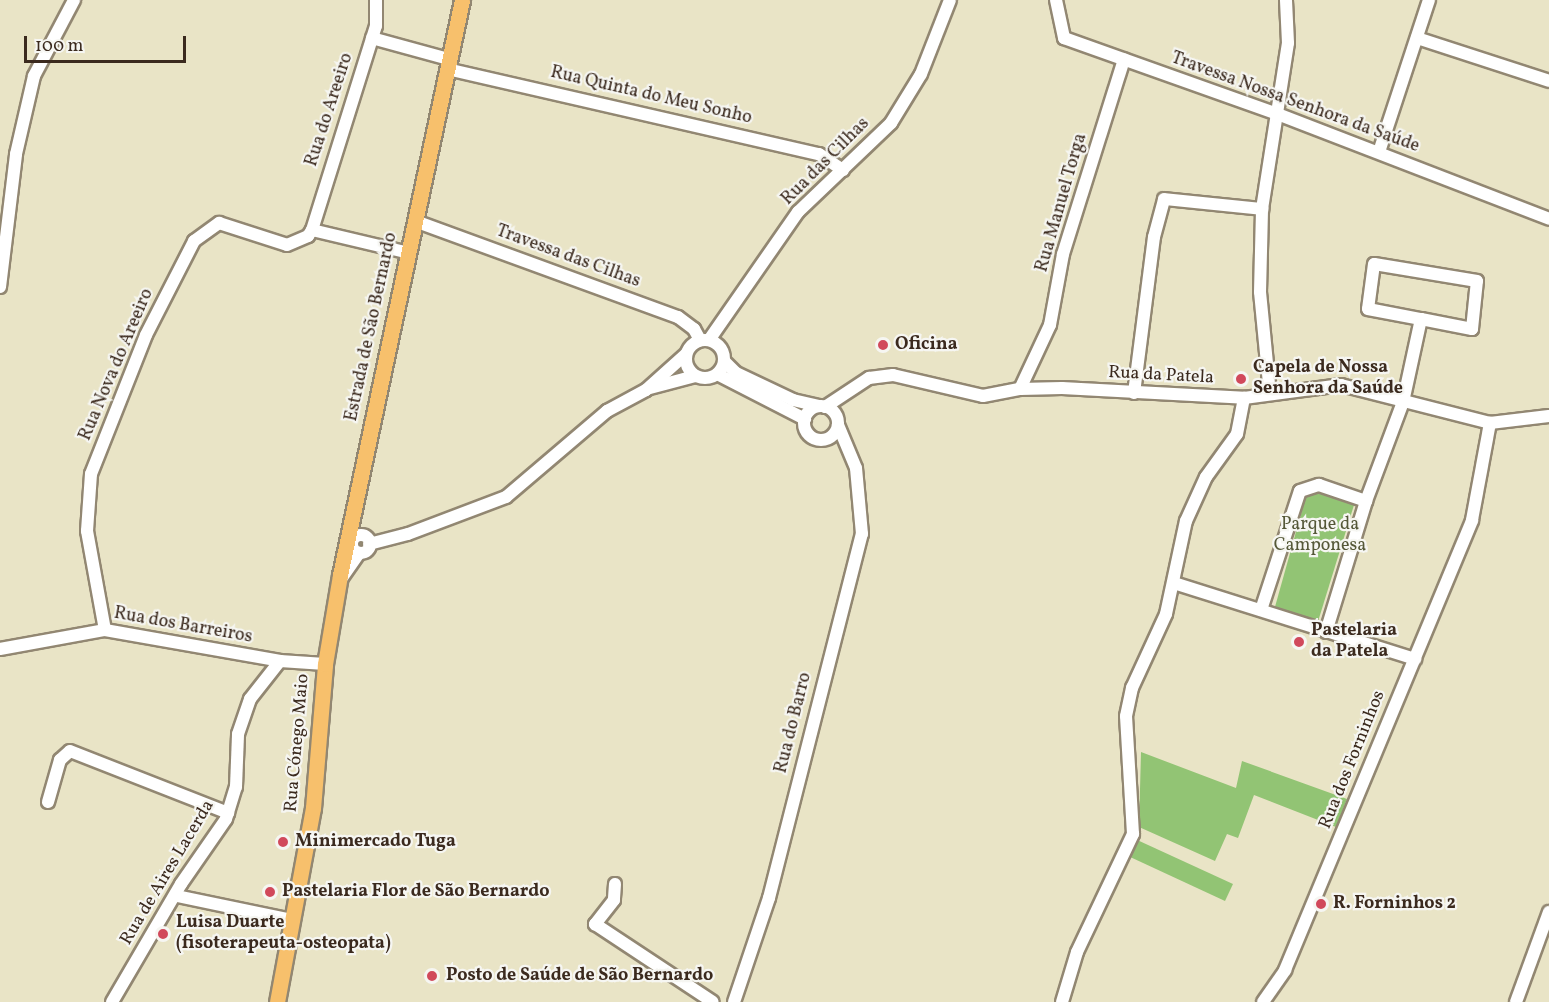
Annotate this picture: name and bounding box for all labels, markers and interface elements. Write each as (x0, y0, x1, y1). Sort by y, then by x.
scale bar (27, 24, 189, 62)
text: 100 m (35, 34, 84, 59)
street label: Travessa Nossa Senhora da Saúde (1168, 48, 1422, 158)
street label: Rua do Areeiro (301, 50, 359, 170)
street label: Rua Quinta do Meu Sonho (548, 62, 754, 130)
street label: Rua das Cilhas (778, 114, 874, 210)
street label: Rua Manuel Torga (1032, 131, 1092, 275)
street label: Travessa das Cilhas (493, 221, 643, 293)
street label: Estrada de São Bernardo (341, 231, 403, 423)
street label: Rua Nova do Areeiro (75, 286, 159, 444)
place label: Oficina (895, 334, 958, 356)
marker: Oficina (876, 338, 890, 352)
place label: Capela de Nossa Senhora da Saúde (1253, 358, 1403, 400)
street label: Rua da Patela (1108, 362, 1214, 390)
marker: Capela de Nossa Senhora da Saúde (1234, 372, 1248, 386)
park label: Parque da Camponesa (1274, 515, 1366, 558)
street label: Rua dos Barreiros (112, 603, 254, 649)
place label: Pastelaria da Patela (1311, 621, 1397, 664)
marker: Pastelaria da Patela (1292, 635, 1306, 649)
street label: Rua do Barro (771, 670, 817, 776)
street label: Rua Cónego Maio (281, 673, 315, 813)
street label: Rua dos Forninhos (1315, 688, 1391, 832)
street label: Rua de Aires Lacerda (116, 797, 220, 949)
place label: Minimercado Tuga (295, 831, 456, 853)
marker: Minimercado Tuga (276, 835, 290, 849)
place label: Pastelaria Flor de São Bernardo (282, 881, 550, 903)
marker: Pastelaria Flor de São Bernardo (263, 885, 277, 899)
place label: R. Forninhos 2 (1333, 893, 1456, 915)
marker: R. Forninhos 2 (1314, 897, 1328, 911)
place label: Luisa Duarte (fisoterapeuta-osteopata) (176, 913, 391, 956)
marker: Luisa Duarte (fisoterapeuta-osteopata) (154, 925, 172, 943)
place label: Posto de Saúde de São Bernardo (446, 965, 713, 987)
marker: Posto de Saúde de São Bernardo (423, 967, 441, 985)

